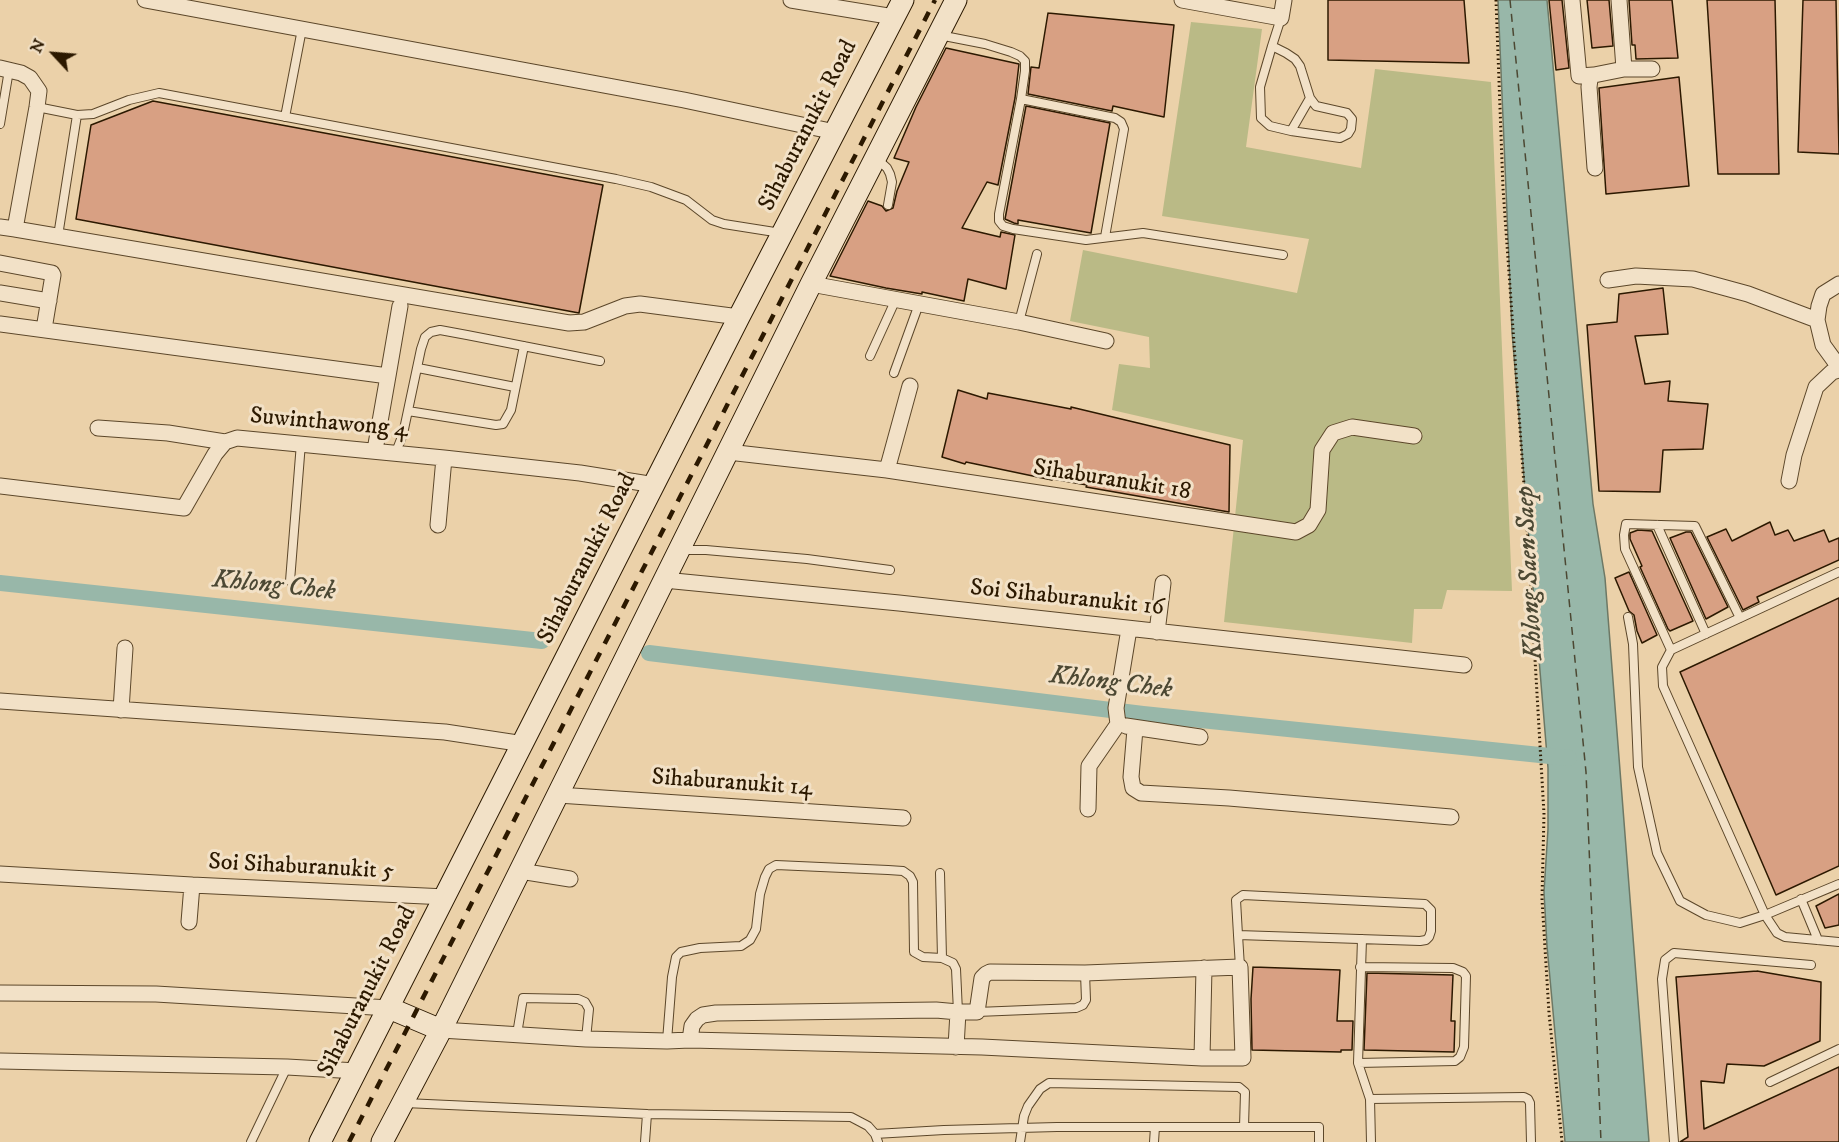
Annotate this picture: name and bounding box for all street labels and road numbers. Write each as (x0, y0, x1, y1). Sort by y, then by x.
street label: Sihaburanukit Road (753, 36, 865, 216)
street label: Suwinthawong 4 (249, 403, 409, 445)
street label: Sihaburanukit 18 (1031, 454, 1193, 508)
street label: Sihaburanukit Road (532, 469, 644, 649)
street label: Soi Sihaburanukit 16 (968, 574, 1166, 624)
street label: Sihaburanukit 14 (651, 764, 813, 804)
street label: Soi Sihaburanukit 5 (207, 849, 395, 887)
street label: Sihaburanukit Road (312, 902, 424, 1082)

